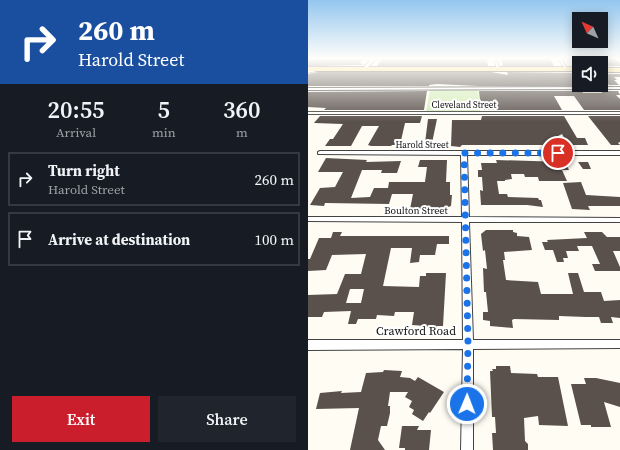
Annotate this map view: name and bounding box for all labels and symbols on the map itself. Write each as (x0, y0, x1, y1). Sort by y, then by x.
north arrow (572, 12, 608, 48)
street label: Cleveland Street (432, 99, 496, 111)
pin (541, 136, 575, 170)
street label: Harold Street (395, 139, 449, 151)
street label: Boulton Street (384, 204, 448, 217)
street label: Crawford Road (376, 323, 456, 339)
position arrow (446, 383, 488, 425)

